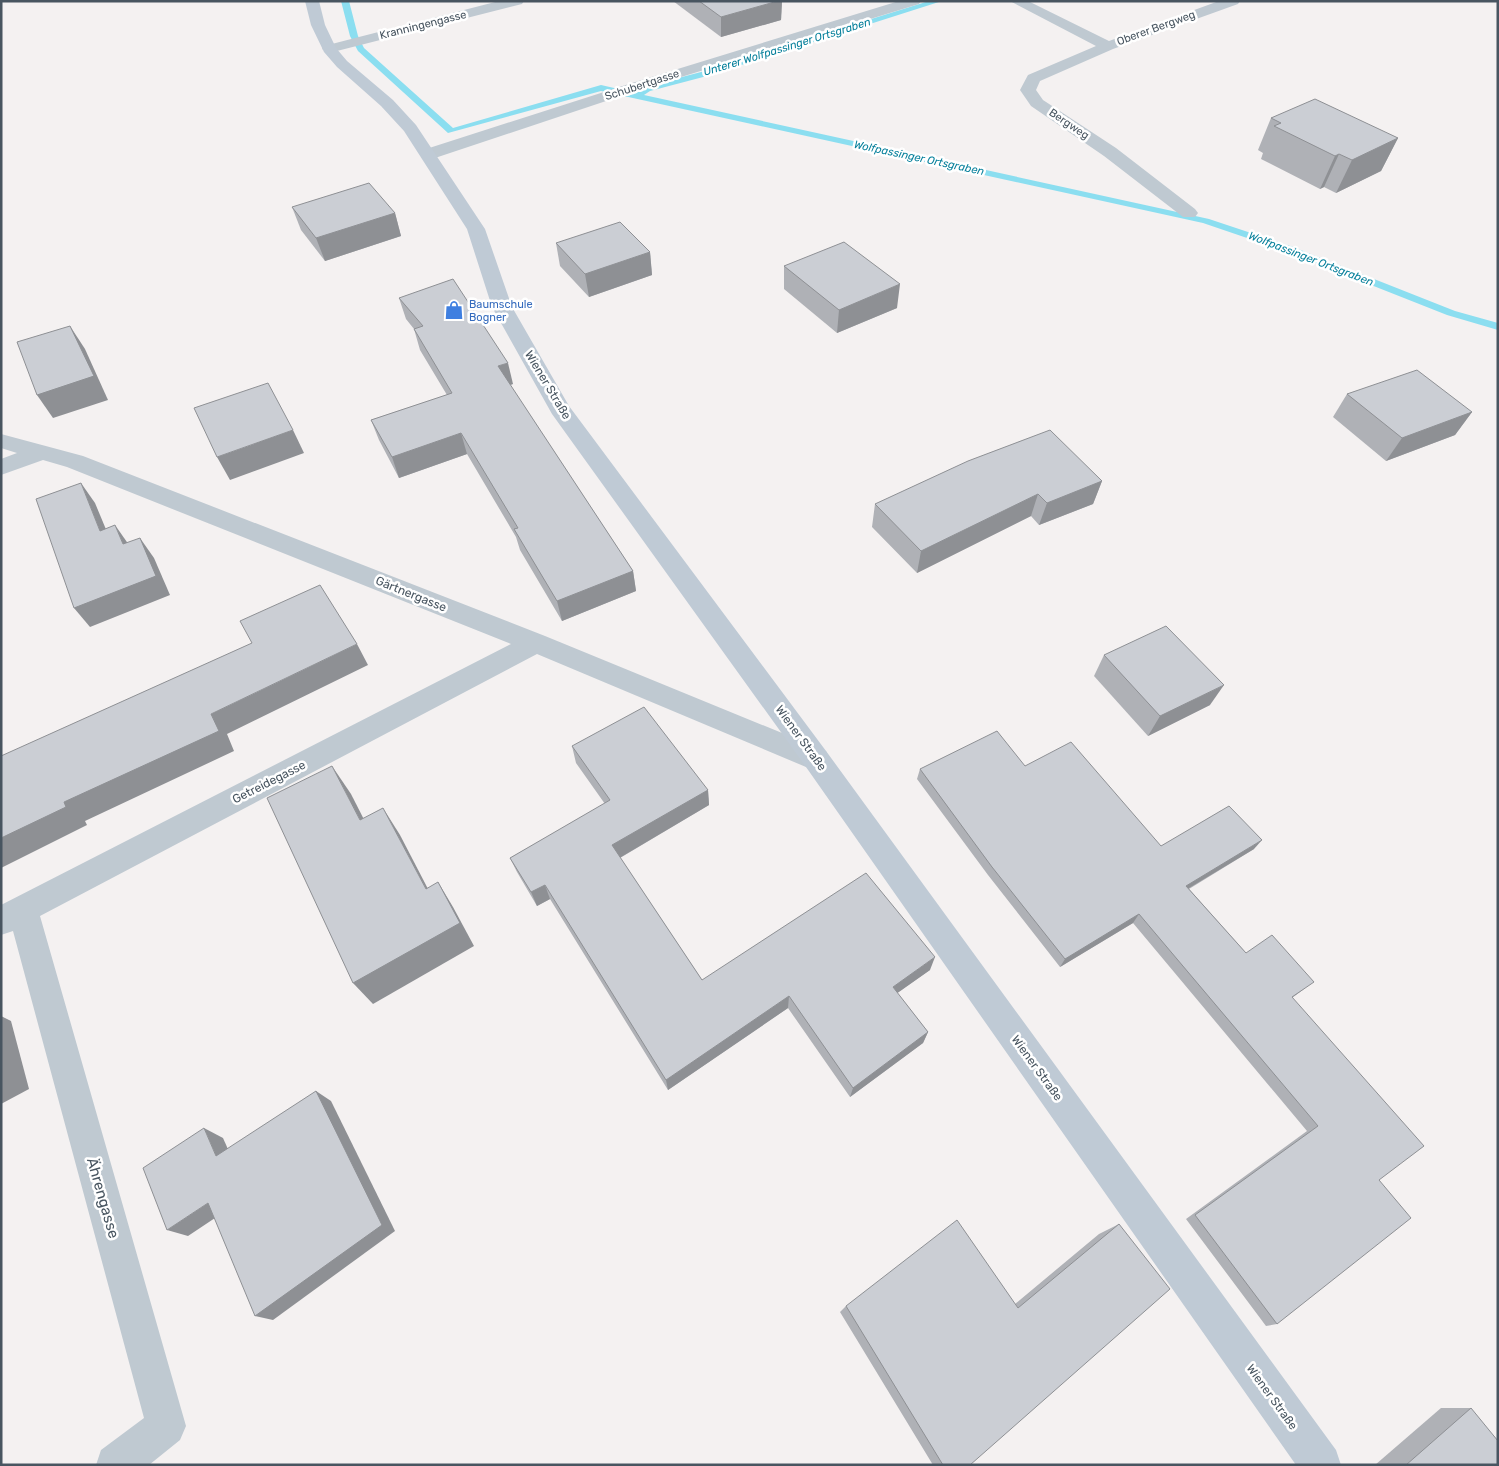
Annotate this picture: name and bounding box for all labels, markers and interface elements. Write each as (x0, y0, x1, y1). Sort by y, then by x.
street label: Kranningengasse (378, 8, 468, 42)
street label: Oberer Bergweg (1115, 8, 1197, 48)
water label: Unterer Wolfpassinger Ortsgraben (702, 15, 873, 79)
street label: Schubertgasse (603, 67, 681, 103)
street label: Bergweg (1046, 106, 1092, 142)
water label: Wolfpassinger Ortsgraben (853, 138, 986, 178)
water label: Wolfpassinger Ortsgraben (1247, 229, 1376, 289)
place label: Baumschule Bogner (469, 298, 533, 324)
shop icon: Baumschule Bogner (443, 299, 465, 321)
street label: Wiener Straße (522, 348, 574, 422)
street label: Gärtnergasse (373, 573, 449, 615)
street label: Wiener Straße (773, 703, 830, 774)
street label: Getreidegasse (230, 757, 308, 806)
street label: Wiener Straße (1009, 1033, 1066, 1104)
street label: Ährengasse (83, 1156, 123, 1240)
street label: Wiener Straße (1244, 1362, 1301, 1433)

